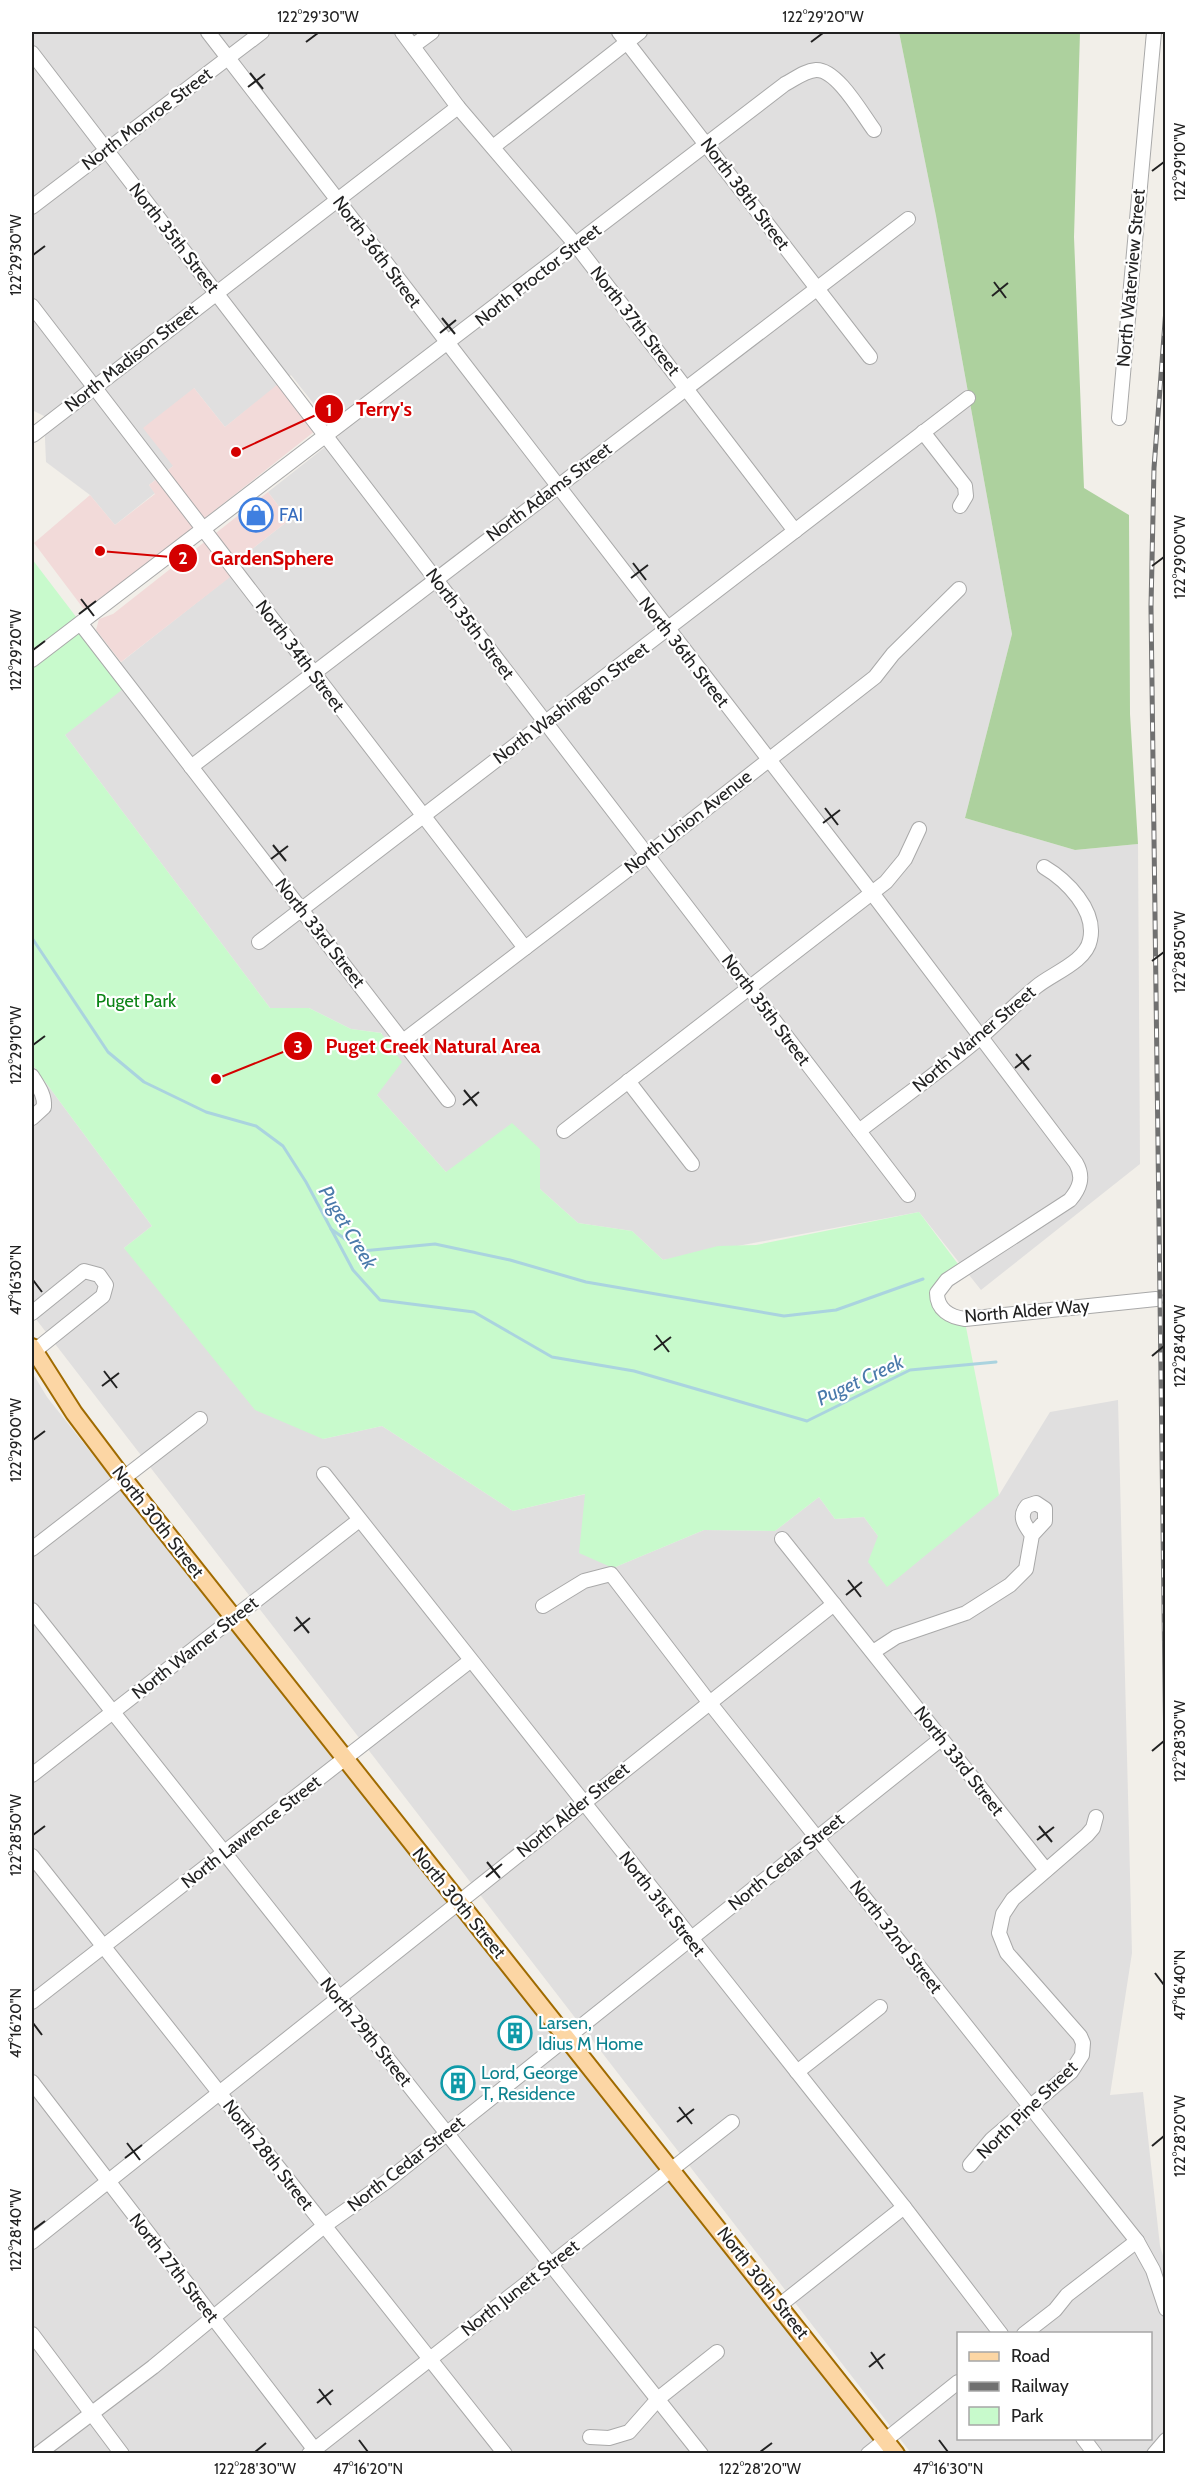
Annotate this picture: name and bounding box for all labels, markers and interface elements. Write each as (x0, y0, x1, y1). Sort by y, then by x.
text: 122°29'30"W (277, 8, 360, 26)
text: 122°29'20"W (782, 8, 864, 26)
street label: North Monroe Street (78, 63, 216, 175)
text: 122°29'10"W (1171, 122, 1189, 201)
street label: North 38th Street (696, 134, 794, 254)
street label: North 35th Street (124, 179, 224, 297)
street label: North Waterview Street (1112, 188, 1150, 368)
street label: North 36th Street (328, 192, 426, 312)
text: 122°29'30"W (7, 213, 25, 296)
street label: North Proctor Street (471, 219, 605, 331)
street label: North 37th Street (585, 262, 685, 380)
street label: North Madison Street (60, 299, 202, 417)
callout: Terry's (314, 390, 424, 428)
text: Terry's (356, 397, 412, 421)
text: 1 (326, 399, 332, 421)
street label: North Adams Street (482, 438, 616, 546)
shop icon: FAI (238, 497, 274, 533)
place label: FAI (279, 504, 303, 526)
text: 122°29'00"W (1171, 514, 1189, 599)
callout: GardenSphere (168, 539, 345, 577)
text: GardenSphere (210, 546, 334, 570)
text: 2 (178, 547, 188, 569)
street label: North 35th Street (421, 564, 519, 684)
street label: North 36th Street (634, 592, 734, 712)
street label: North 34th Street (251, 596, 349, 716)
text: 122°29'20"W (7, 609, 25, 691)
street label: North Washington Street (489, 637, 653, 769)
street label: North Union Avenue (620, 765, 756, 879)
street label: North 33rd Street (270, 874, 370, 992)
text: 122°28'50"W (1171, 910, 1189, 993)
street label: North 35th Street (717, 950, 815, 1070)
street label: North Warner Street (908, 981, 1040, 1097)
park label: Puget Park (96, 990, 177, 1012)
text: 122°29'10"W (7, 1005, 25, 1084)
callout: Puget Creek Natural Area (283, 1027, 552, 1065)
text: Puget Creek Natural Area (326, 1034, 540, 1058)
text: 3 (293, 1036, 303, 1058)
water label: Puget Creek (314, 1181, 383, 1274)
text: 47°16'30"N (7, 1245, 25, 1315)
street label: North Alder Way (963, 1295, 1091, 1327)
text: 122°28'40"W (1171, 1304, 1189, 1387)
water label: Puget Creek (813, 1349, 909, 1411)
text: 122°29'00"W (7, 1397, 25, 1482)
street label: North 30th Street (107, 1462, 209, 1582)
street label: North Warner Street (128, 1592, 262, 1704)
text: 122°28'30"W (1171, 1699, 1189, 1782)
street label: North 33rd Street (909, 1702, 1009, 1820)
street label: North Alder Street (512, 1758, 634, 1862)
street label: North Lawrence Street (177, 1771, 325, 1893)
text: 122°28'50"W (7, 1793, 25, 1876)
street label: North Cedar Street (724, 1809, 848, 1915)
street label: North 30th Street (408, 1843, 510, 1963)
street label: North 31st Street (614, 1847, 710, 1961)
street label: North 32nd Street (845, 1876, 947, 1998)
text: 47°16'40"N (1171, 1950, 1189, 2020)
street label: North 29th Street (315, 1973, 417, 2091)
text: 47°16'20"N (7, 1988, 25, 2058)
place label: Larsen, Idius M Home (538, 2012, 643, 2055)
building icon: Larsen, Idius M Home (497, 2015, 533, 2051)
street label: North Pine Street (972, 2056, 1082, 2164)
place label: Lord, George T, Residence (481, 2062, 578, 2105)
building icon: Lord, George T, Residence (440, 2065, 476, 2101)
text: 122°28'20"W (1171, 2094, 1189, 2177)
street label: North 28th Street (218, 2095, 318, 2215)
street label: North Cedar Street (343, 2111, 469, 2217)
text: 122°28'40"W (7, 2188, 25, 2271)
street label: North 27th Street (125, 2209, 223, 2327)
street label: North 30th Street (712, 2223, 814, 2343)
street label: North Junett Street (457, 2235, 583, 2341)
legend (957, 2332, 1152, 2440)
text: Road (1011, 2345, 1050, 2367)
text: Railway (1011, 2375, 1069, 2397)
text: Park (1011, 2405, 1044, 2427)
text: 122°28'30"W (214, 2460, 297, 2478)
text: 47°16'20"N (333, 2460, 403, 2478)
text: 122°28'20"W (719, 2460, 802, 2478)
text: 47°16'30"N (913, 2460, 983, 2478)

